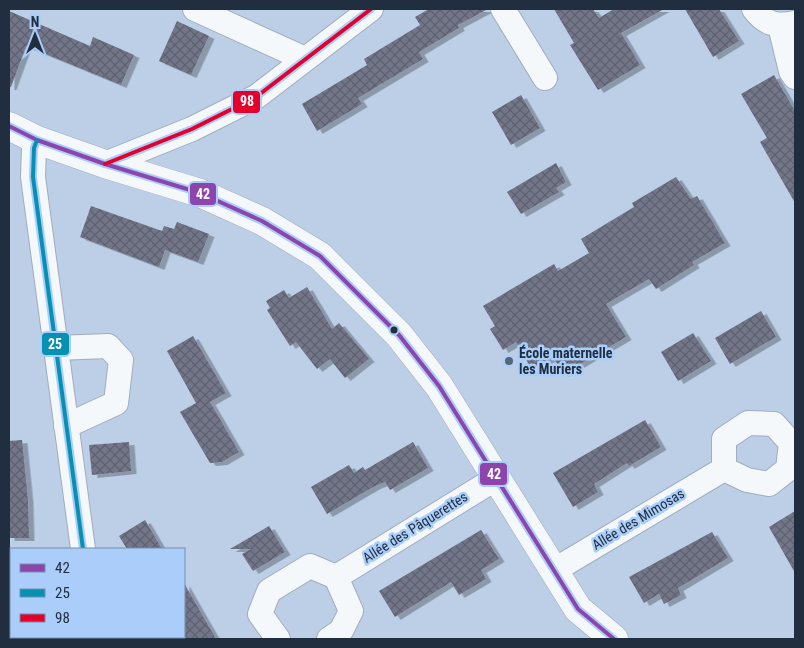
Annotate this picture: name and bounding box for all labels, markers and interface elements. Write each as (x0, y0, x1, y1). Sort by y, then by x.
north arrow (10, 10, 60, 60)
text: N (31, 14, 39, 30)
line badge: 98 (232, 90, 261, 114)
text: 98 (240, 93, 254, 109)
line badge: 42 (189, 182, 217, 206)
text: 42 (196, 186, 210, 202)
unlabelled marker (389, 325, 399, 335)
line badge: 25 (41, 332, 70, 356)
text: 25 (48, 336, 62, 352)
place label: École maternelle les Muriers (519, 344, 613, 377)
marker: École maternelle les Muriers (503, 355, 515, 367)
line badge: 42 (479, 462, 508, 486)
text: 42 (487, 466, 501, 482)
street label: Allée des Mimosas (589, 485, 687, 553)
street label: Allée des Pâquerettes (360, 488, 470, 566)
legend (10, 548, 185, 638)
text: 42 (55, 559, 70, 577)
text: 25 (55, 584, 70, 602)
text: 98 (55, 609, 70, 627)

